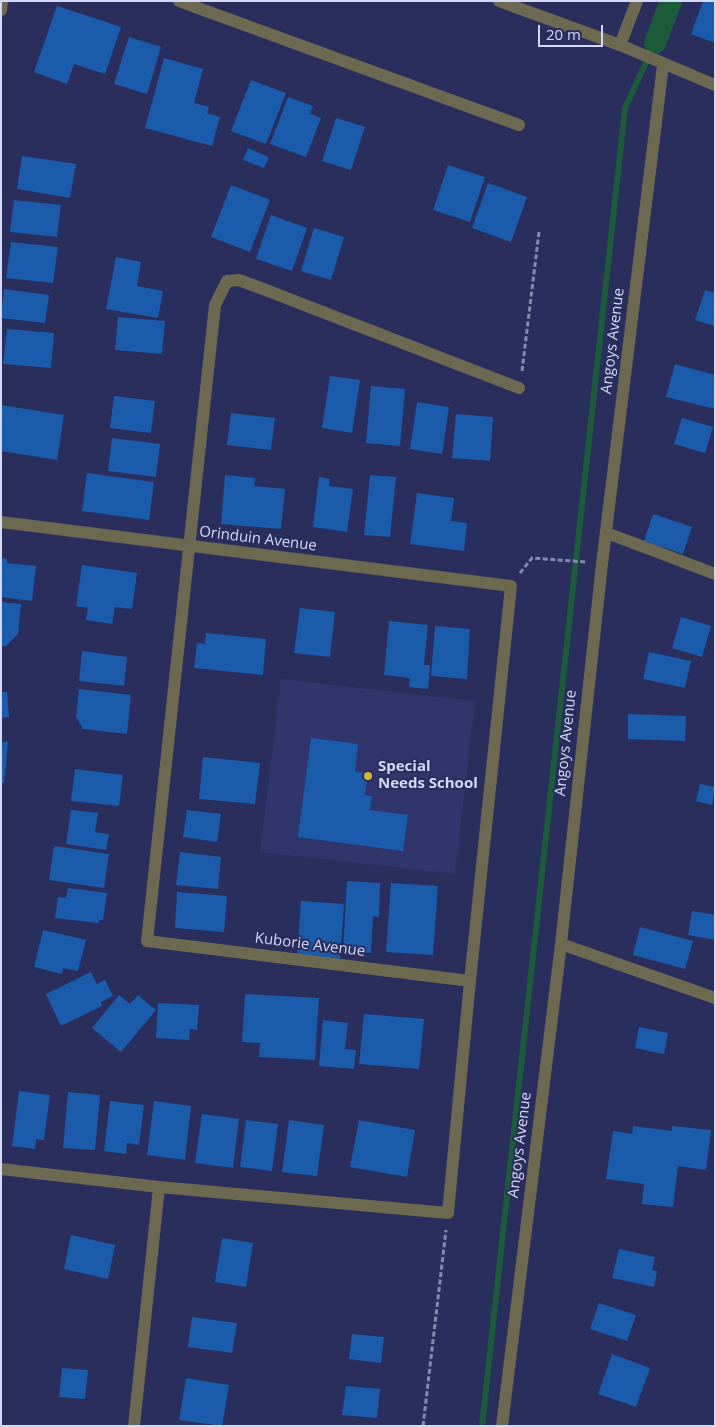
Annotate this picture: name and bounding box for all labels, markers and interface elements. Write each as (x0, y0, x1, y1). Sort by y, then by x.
scale bar (541, 15, 606, 47)
text: 20 m (546, 24, 581, 44)
street label: Angoys Avenue (598, 287, 628, 395)
street label: Orinduin Avenue (198, 523, 318, 555)
street label: Angoys Avenue (551, 689, 581, 797)
place label: Special Needs School (378, 758, 478, 793)
marker: Special Needs School (362, 770, 374, 782)
street label: Kuborie Avenue (254, 929, 366, 961)
street label: Angoys Avenue (505, 1091, 535, 1199)

